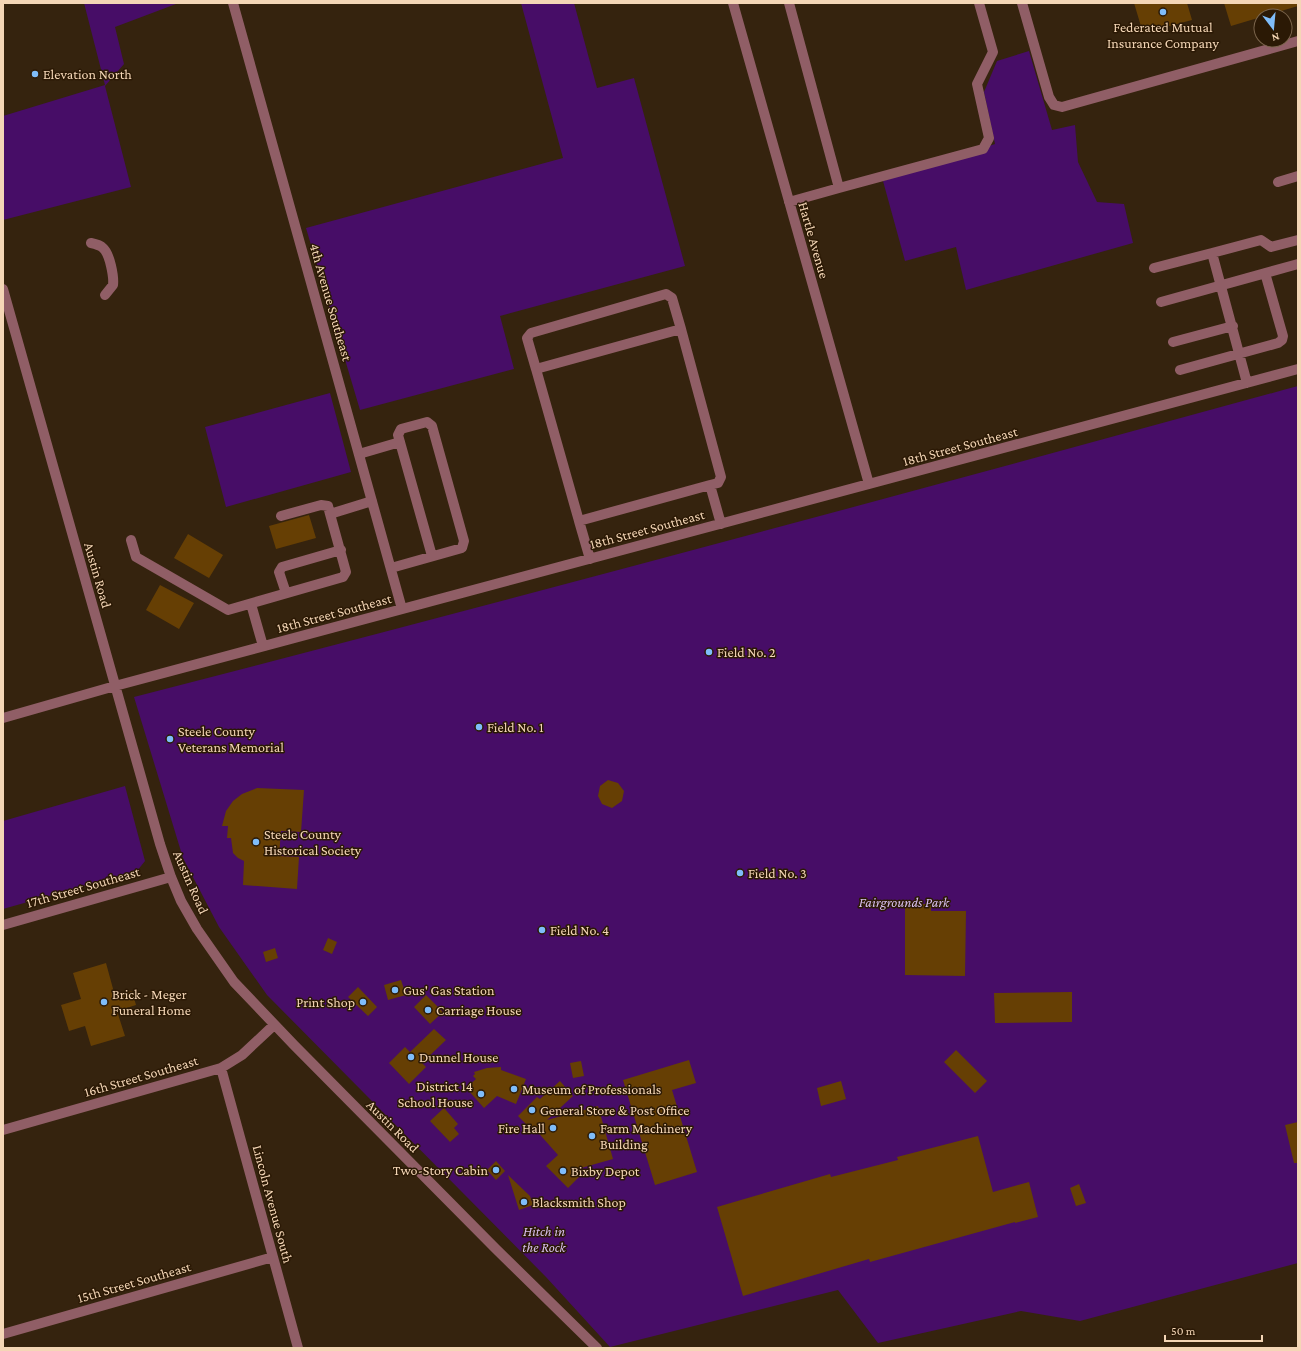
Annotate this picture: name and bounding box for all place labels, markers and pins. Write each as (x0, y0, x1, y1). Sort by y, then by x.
marker: Federated Mutual Insurance Company (1158, 7, 1168, 17)
place label: Federated Mutual Insurance Company (1107, 19, 1220, 51)
place label: Elevation North (43, 66, 132, 82)
marker: Elevation North (30, 69, 40, 79)
place label: Field No. 2 (717, 644, 776, 660)
marker: Field No. 2 (704, 647, 714, 657)
place label: Field No. 1 (487, 719, 544, 735)
marker: Field No. 1 (474, 722, 484, 732)
place label: Steele County Veterans Memorial (178, 723, 284, 755)
marker: Steele County Veterans Memorial (165, 734, 175, 744)
place label: Steele County Historical Society (264, 826, 362, 858)
marker: Steele County Historical Society (251, 837, 261, 847)
place label: Field No. 3 (748, 865, 807, 881)
marker: Field No. 3 (735, 868, 745, 878)
place label: Field No. 4 (550, 922, 609, 938)
marker: Field No. 4 (537, 925, 547, 935)
place label: Gus' Gas Station (403, 982, 495, 998)
marker: Gus' Gas Station (390, 985, 400, 995)
place label: Brick - Meger Funeral Home (112, 986, 191, 1018)
place label: Print Shop (296, 994, 355, 1010)
marker: Brick - Meger Funeral Home (99, 997, 109, 1007)
marker: Print Shop (358, 997, 368, 1007)
place label: Carriage House (436, 1002, 521, 1018)
marker: Carriage House (423, 1005, 433, 1015)
place label: Dunnel House (419, 1049, 498, 1065)
marker: Dunnel House (406, 1052, 416, 1062)
place label: District 14 School House (398, 1078, 473, 1110)
place label: Museum of Professionals (522, 1081, 661, 1097)
marker: Museum of Professionals (509, 1084, 519, 1094)
marker: District 14 School House (476, 1089, 486, 1099)
place label: General Store & Post Office (540, 1102, 689, 1118)
marker: General Store & Post Office (527, 1105, 537, 1115)
place label: Fire Hall (498, 1120, 545, 1136)
place label: Farm Machinery Building (600, 1120, 693, 1152)
marker: Fire Hall (548, 1123, 558, 1133)
marker: Farm Machinery Building (587, 1131, 597, 1141)
place label: Two-Story Cabin (393, 1162, 488, 1178)
place label: Bixby Depot (571, 1163, 640, 1179)
marker: Two-Story Cabin (491, 1165, 501, 1175)
marker: Bixby Depot (558, 1166, 568, 1176)
place label: Blacksmith Shop (532, 1194, 626, 1210)
marker: Blacksmith Shop (519, 1197, 529, 1207)

